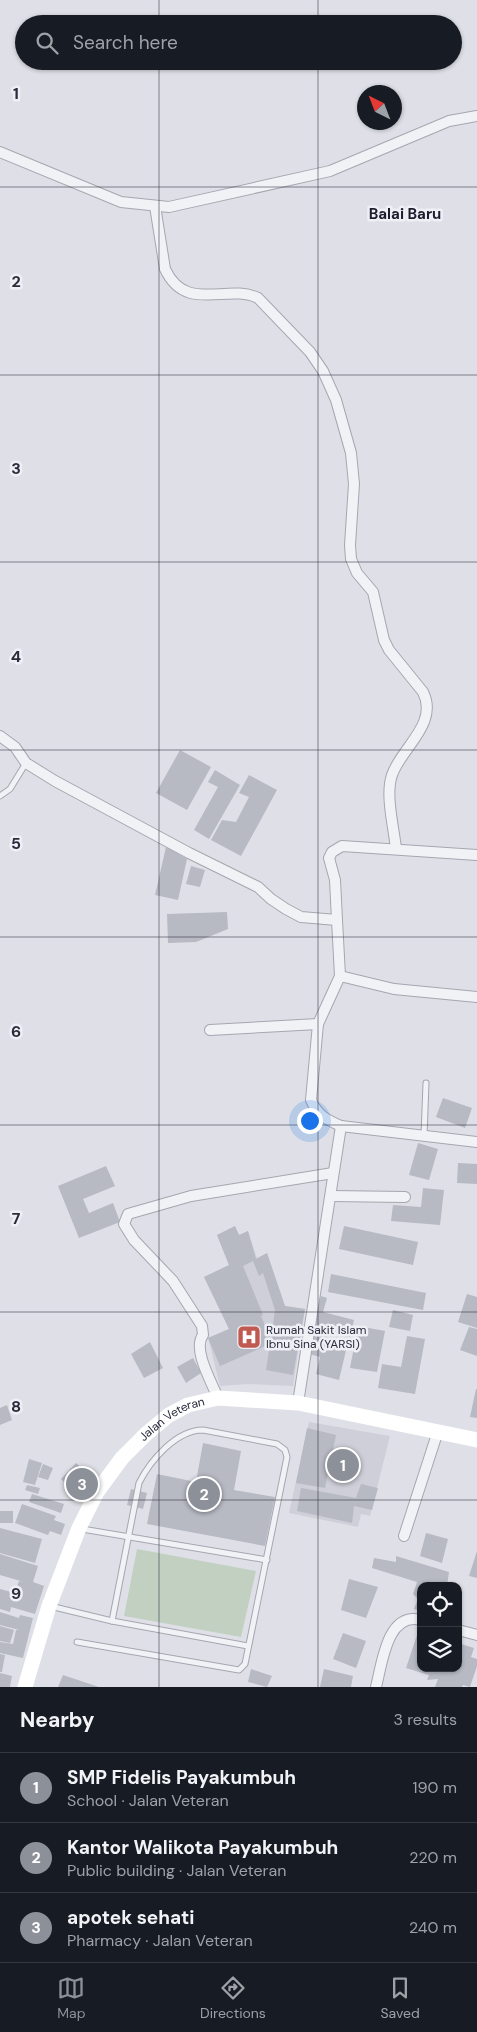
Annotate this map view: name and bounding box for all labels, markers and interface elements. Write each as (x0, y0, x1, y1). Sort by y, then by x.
search box (15, 15, 462, 70)
icon: search (33, 29, 61, 57)
text: Search here (73, 30, 178, 55)
text: 1 (13, 83, 19, 104)
north arrow (357, 85, 402, 130)
district label: Balai Baru (369, 204, 441, 224)
text: 2 (11, 271, 21, 292)
text: 3 (11, 458, 21, 479)
text: 4 (11, 646, 21, 667)
text: 5 (11, 833, 21, 854)
text: 6 (11, 1021, 21, 1042)
your location (297, 1108, 323, 1134)
text: 7 (12, 1208, 21, 1229)
place label: Rumah Sakit Islam Ibnu Sina (YARSI) (266, 1322, 366, 1352)
hospital icon: Rumah Sakit Islam Ibnu Sina (YARSI) (236, 1324, 262, 1350)
street label: Jalan Veteran (135, 1393, 206, 1445)
text: 8 (11, 1396, 21, 1417)
pin: 1 (327, 1446, 359, 1484)
pin: 3 (66, 1465, 98, 1503)
pin: 2 (188, 1475, 220, 1513)
map controls (417, 1582, 462, 1672)
button: locate (417, 1582, 462, 1627)
text: 9 (11, 1583, 21, 1604)
button: layers (417, 1627, 462, 1672)
text: Nearby (20, 1706, 94, 1734)
text: 3 results (394, 1709, 457, 1730)
text: SMP Fidelis Payakumbuh (67, 1765, 296, 1790)
text: 1 (33, 1777, 39, 1798)
text: 190 m (413, 1777, 457, 1798)
text: School · Jalan Veteran (67, 1790, 229, 1811)
text: Kantor Walikota Payakumbuh (67, 1835, 338, 1860)
text: 2 (31, 1847, 41, 1868)
text: 220 m (409, 1847, 457, 1868)
text: Public building · Jalan Veteran (67, 1860, 286, 1881)
text: apotek sehati (67, 1905, 194, 1930)
text: 3 (31, 1917, 41, 1938)
text: 240 m (409, 1917, 457, 1938)
text: Pharmacy · Jalan Veteran (67, 1930, 253, 1951)
tab: Map (57, 1974, 85, 2022)
tab: Directions (200, 1974, 266, 2022)
tab: Saved (380, 1974, 420, 2022)

